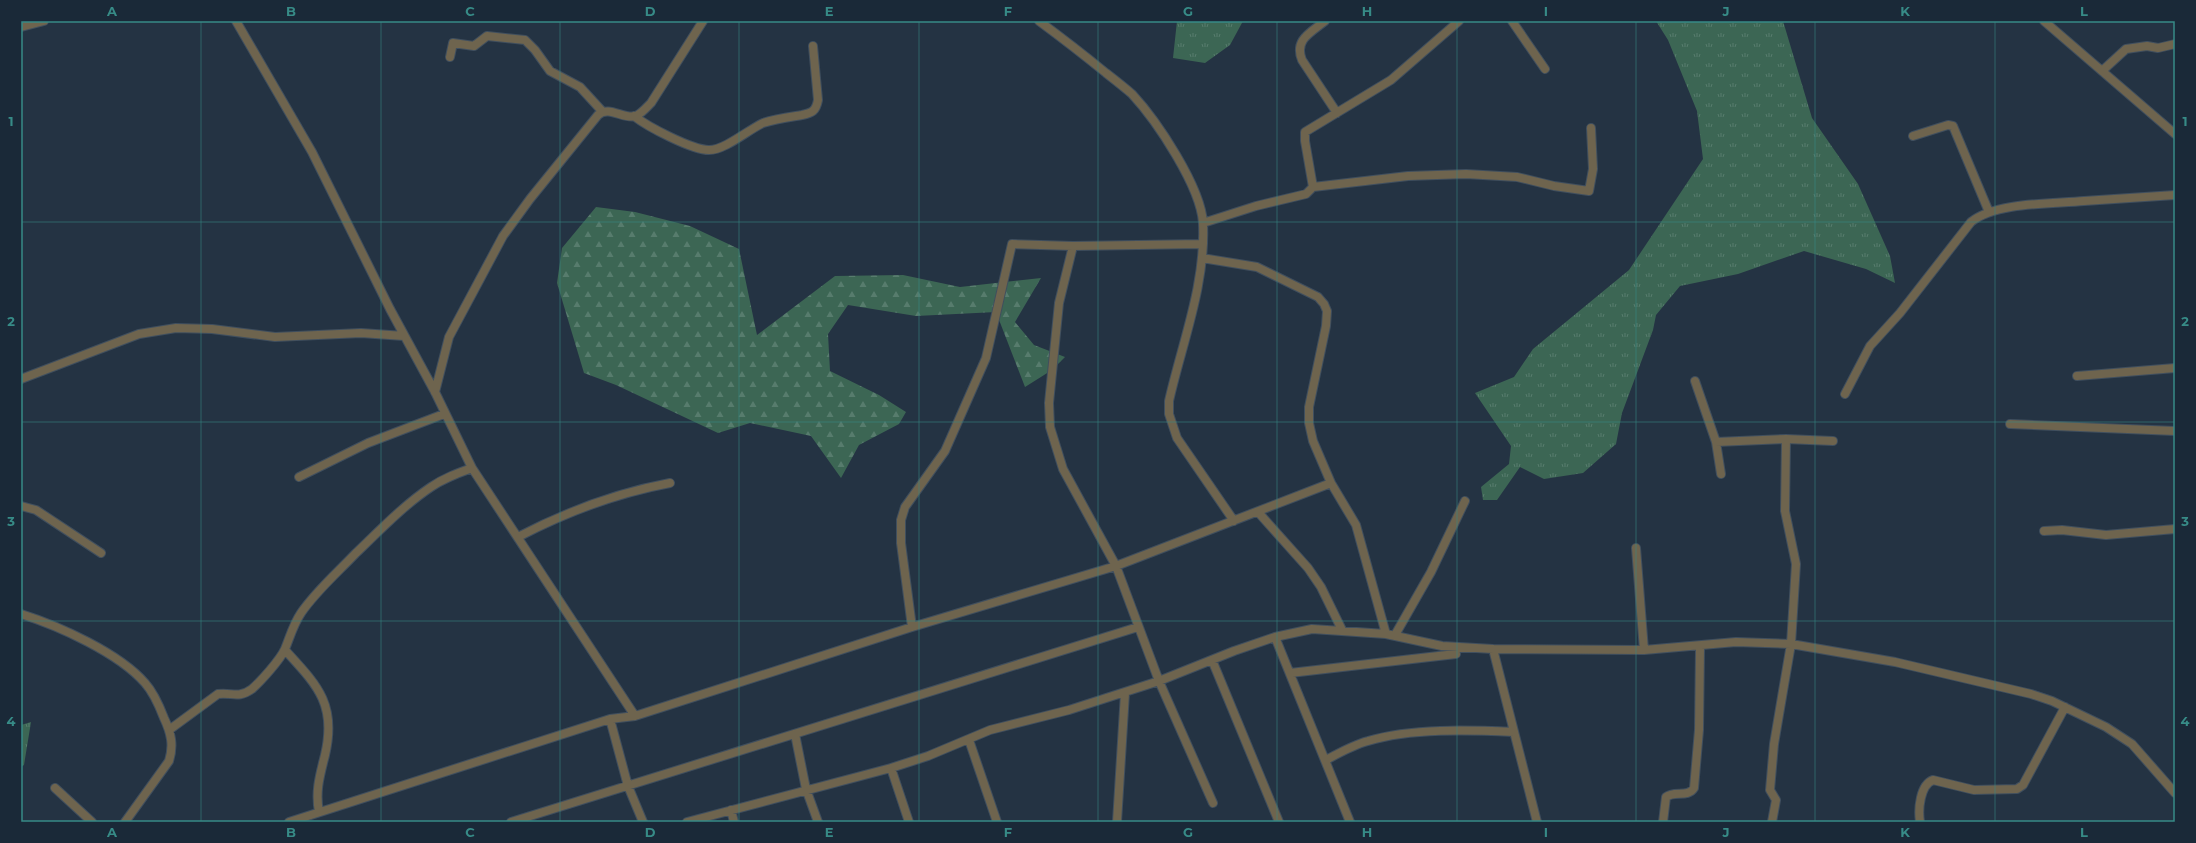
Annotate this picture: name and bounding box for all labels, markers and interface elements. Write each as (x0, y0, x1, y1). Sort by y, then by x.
text: A (106, 3, 118, 19)
text: B (286, 3, 296, 19)
text: C (465, 3, 475, 19)
text: D (645, 3, 656, 19)
text: E (825, 3, 834, 19)
text: F (1004, 3, 1012, 19)
text: G (1183, 3, 1193, 19)
text: H (1362, 3, 1372, 19)
text: I (1544, 3, 1548, 19)
text: J (1721, 3, 1730, 19)
text: K (1900, 3, 1910, 19)
text: L (2080, 3, 2088, 19)
text: 1 (8, 113, 14, 129)
text: 1 (2182, 113, 2188, 129)
text: 2 (7, 313, 15, 329)
text: 2 (2181, 313, 2189, 329)
text: 3 (6, 513, 15, 529)
text: 3 (2180, 513, 2189, 529)
text: 4 (7, 713, 16, 729)
text: 4 (2181, 713, 2190, 729)
text: A (106, 824, 118, 840)
text: B (286, 824, 296, 840)
text: C (465, 824, 475, 840)
text: D (645, 824, 656, 840)
text: E (825, 824, 834, 840)
text: F (1004, 824, 1012, 840)
text: G (1183, 824, 1193, 840)
text: H (1362, 824, 1372, 840)
text: I (1544, 824, 1548, 840)
text: J (1721, 824, 1730, 840)
text: K (1900, 824, 1910, 840)
text: L (2080, 824, 2088, 840)

